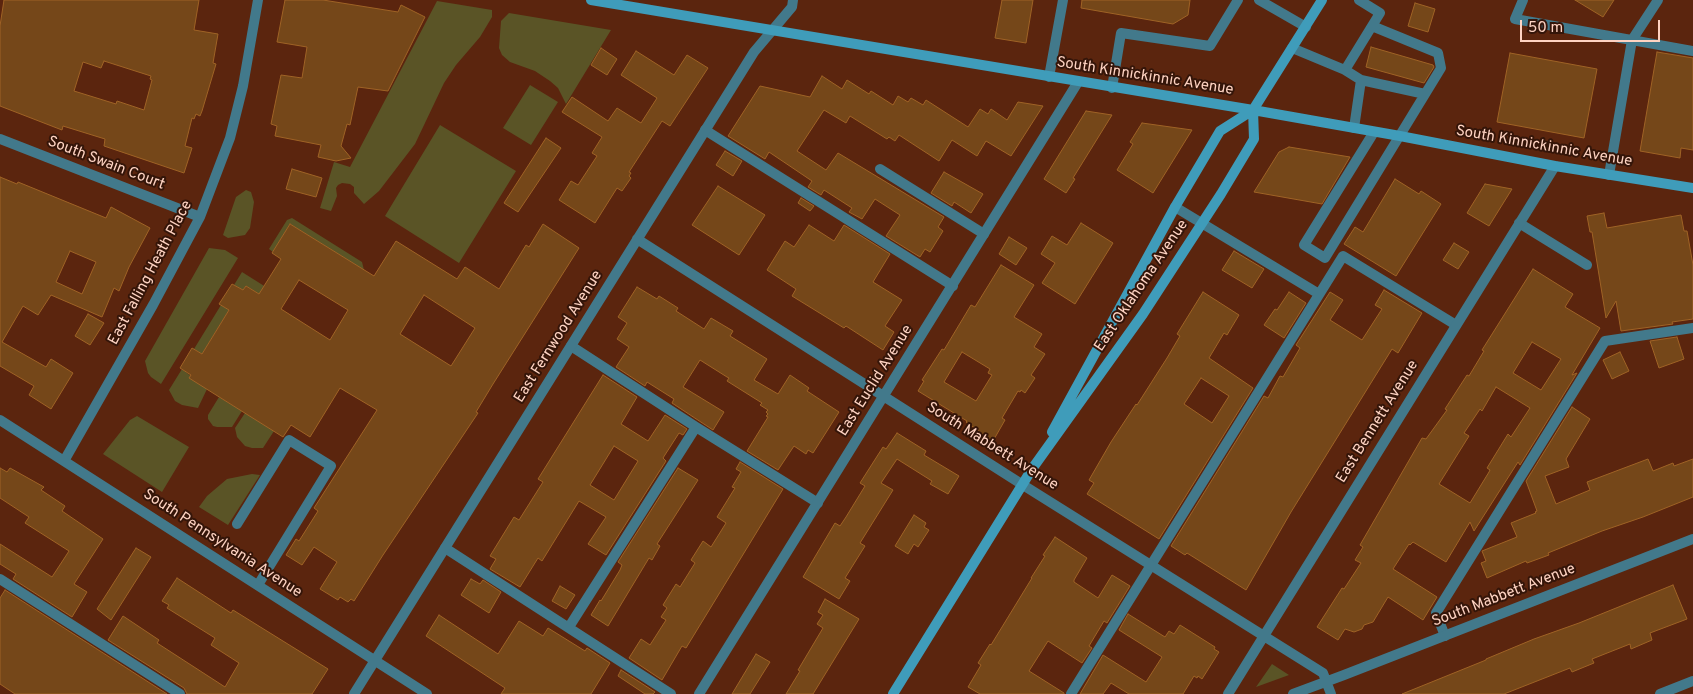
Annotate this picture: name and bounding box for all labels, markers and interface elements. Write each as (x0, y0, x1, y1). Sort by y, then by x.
scale bar (1523, 10, 1663, 42)
text: 50 m (1528, 19, 1563, 38)
street label: South Kinnickinnic Avenue (1055, 54, 1235, 100)
street label: South Kinnickinnic Avenue (1454, 123, 1634, 171)
street label: South Swain Court (45, 133, 167, 195)
street label: East Falling Heath Place (105, 198, 197, 348)
street label: East Oklahoma Avenue (1091, 217, 1193, 355)
street label: East Fernwood Avenue (511, 268, 607, 406)
street label: East Euclid Avenue (835, 322, 917, 440)
street label: East Bennett Avenue (1333, 357, 1423, 487)
street label: South Mabbett Avenue (923, 399, 1061, 495)
street label: South Pennsylvania Avenue (139, 486, 305, 602)
street label: South Mabbett Avenue (1430, 560, 1578, 632)

